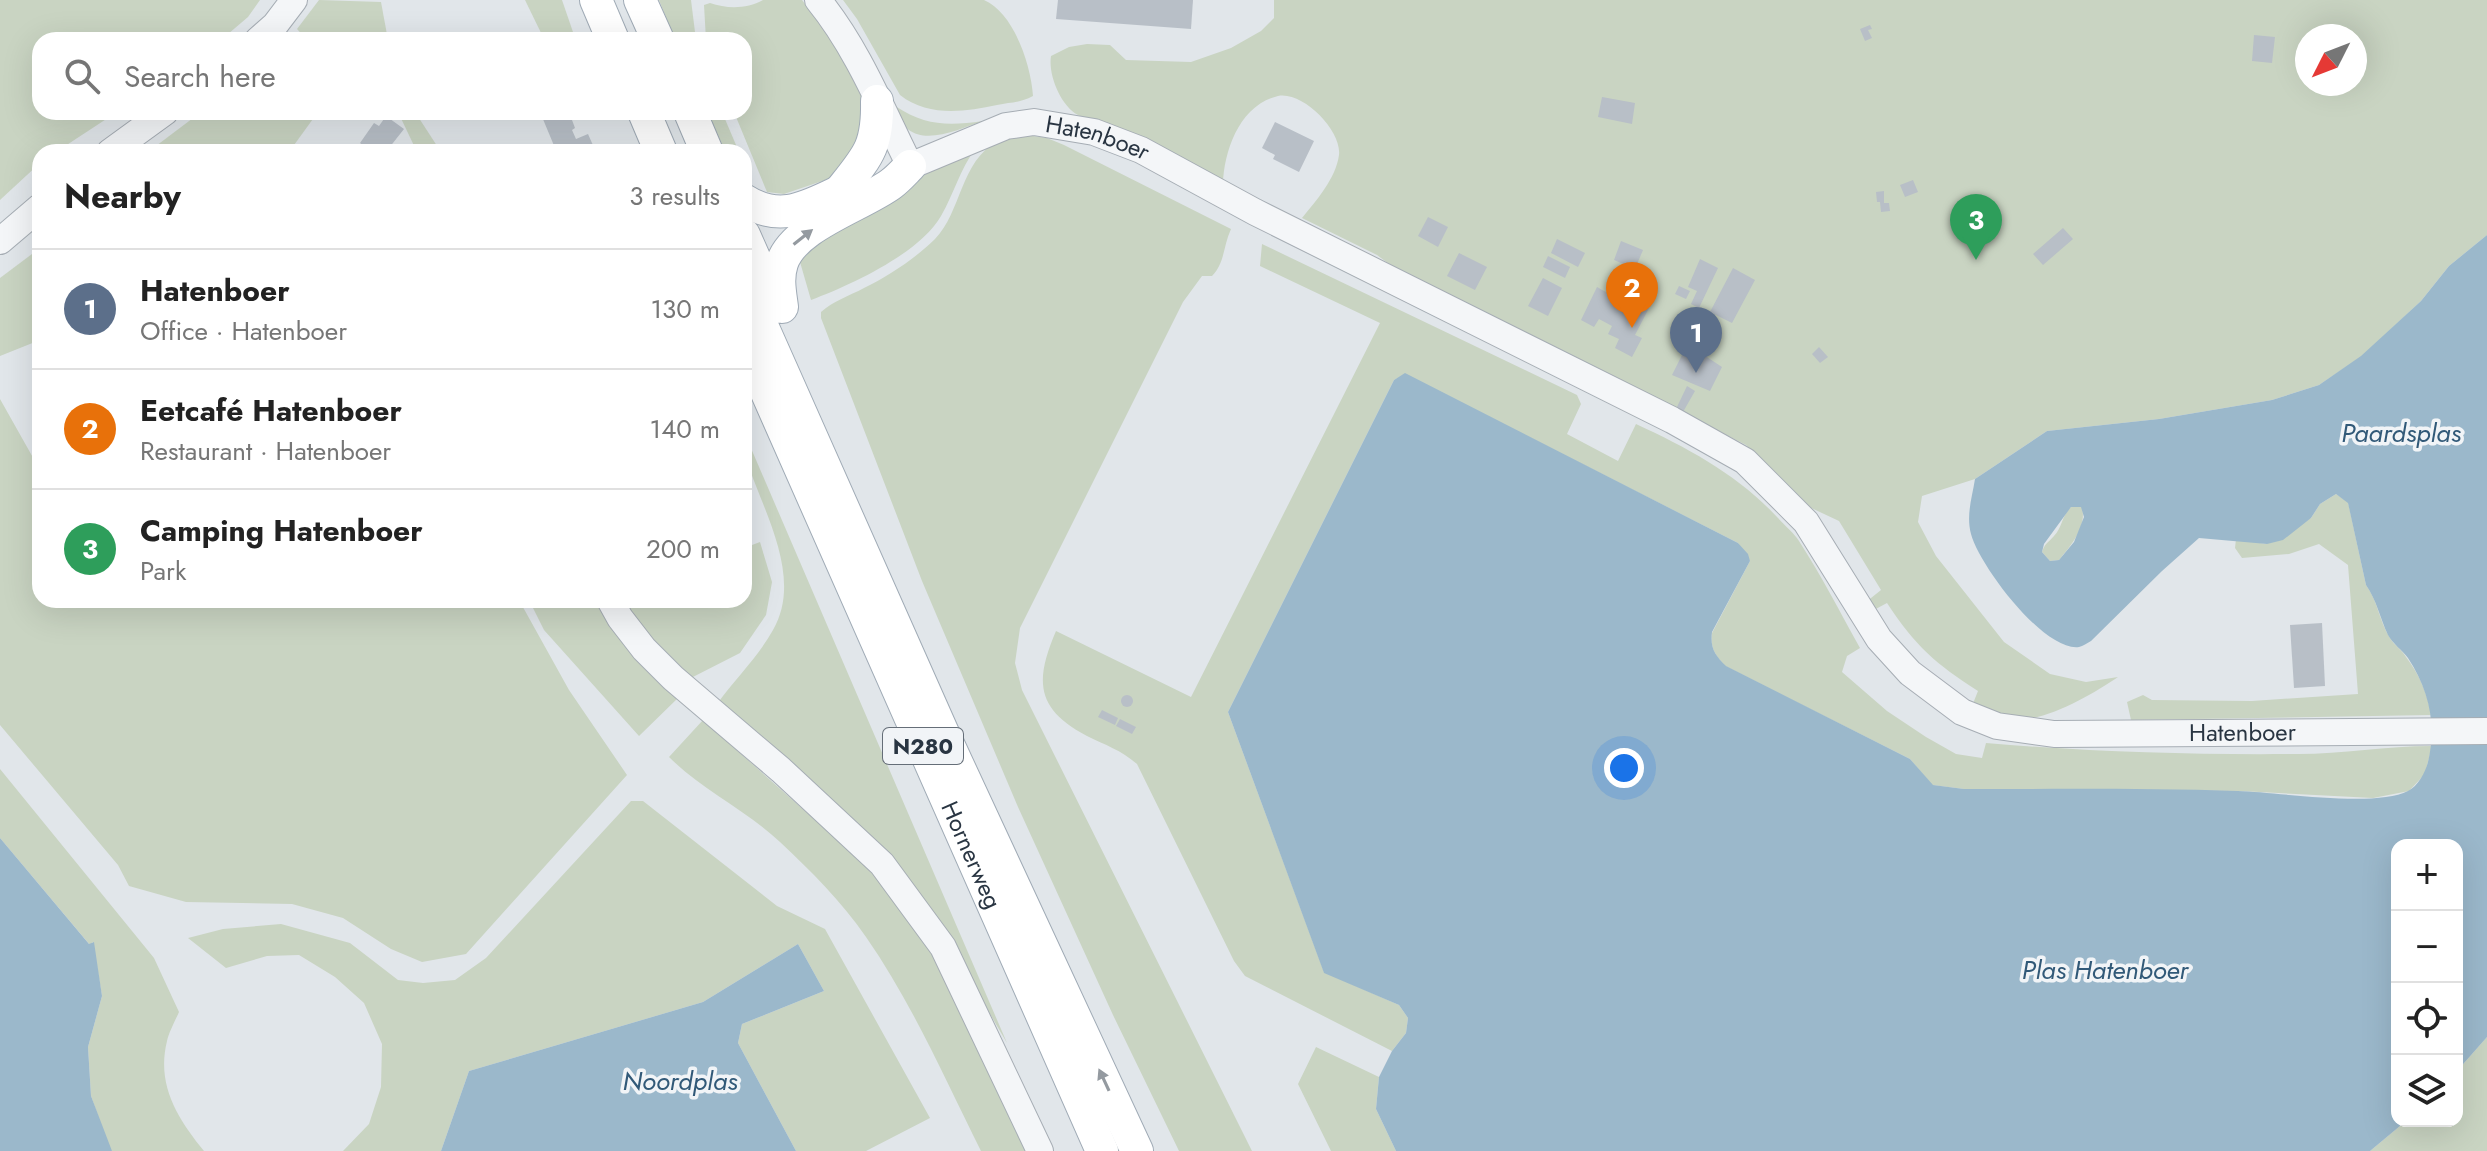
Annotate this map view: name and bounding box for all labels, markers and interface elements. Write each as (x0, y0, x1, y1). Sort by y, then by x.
north arrow (2295, 24, 2367, 96)
search box (32, 32, 752, 120)
icon: search (60, 54, 104, 98)
text: Search here (124, 55, 276, 98)
street label: Hatenboer (1043, 106, 1157, 169)
text: Nearby (64, 172, 181, 221)
text: 3 results (629, 177, 720, 215)
pin: 3 (1950, 194, 2002, 260)
one-way arrow (793, 229, 813, 245)
pin: 2 (1606, 262, 1658, 328)
text: Hatenboer (140, 269, 289, 312)
text: 1 (83, 290, 97, 328)
text: 130 m (650, 290, 720, 328)
pin: 1 (1670, 307, 1722, 373)
text: Office · Hatenboer (140, 312, 347, 350)
text: Eetcafé Hatenboer (140, 389, 402, 432)
text: 2 (81, 410, 99, 448)
text: 140 m (649, 410, 720, 448)
water label: Paardsplas (2341, 414, 2462, 452)
text: Restaurant · Hatenboer (140, 432, 391, 470)
text: Camping Hatenboer (140, 509, 423, 552)
text: 3 (82, 530, 98, 568)
text: 200 m (646, 530, 720, 568)
text: Park (140, 552, 186, 590)
street label: Hatenboer (2189, 714, 2297, 750)
road number: N280 (883, 728, 963, 764)
your location (1604, 748, 1644, 788)
street label: Hornerweg (933, 795, 1011, 914)
map controls (2391, 839, 2463, 1127)
button: + (2391, 839, 2463, 911)
button: − (2391, 911, 2463, 983)
water label: Plas Hatenboer (2022, 951, 2190, 989)
button: locate (2391, 983, 2463, 1055)
button: layers (2391, 1055, 2463, 1127)
water label: Noordplas (623, 1062, 738, 1100)
one-way arrow (1097, 1069, 1111, 1092)

